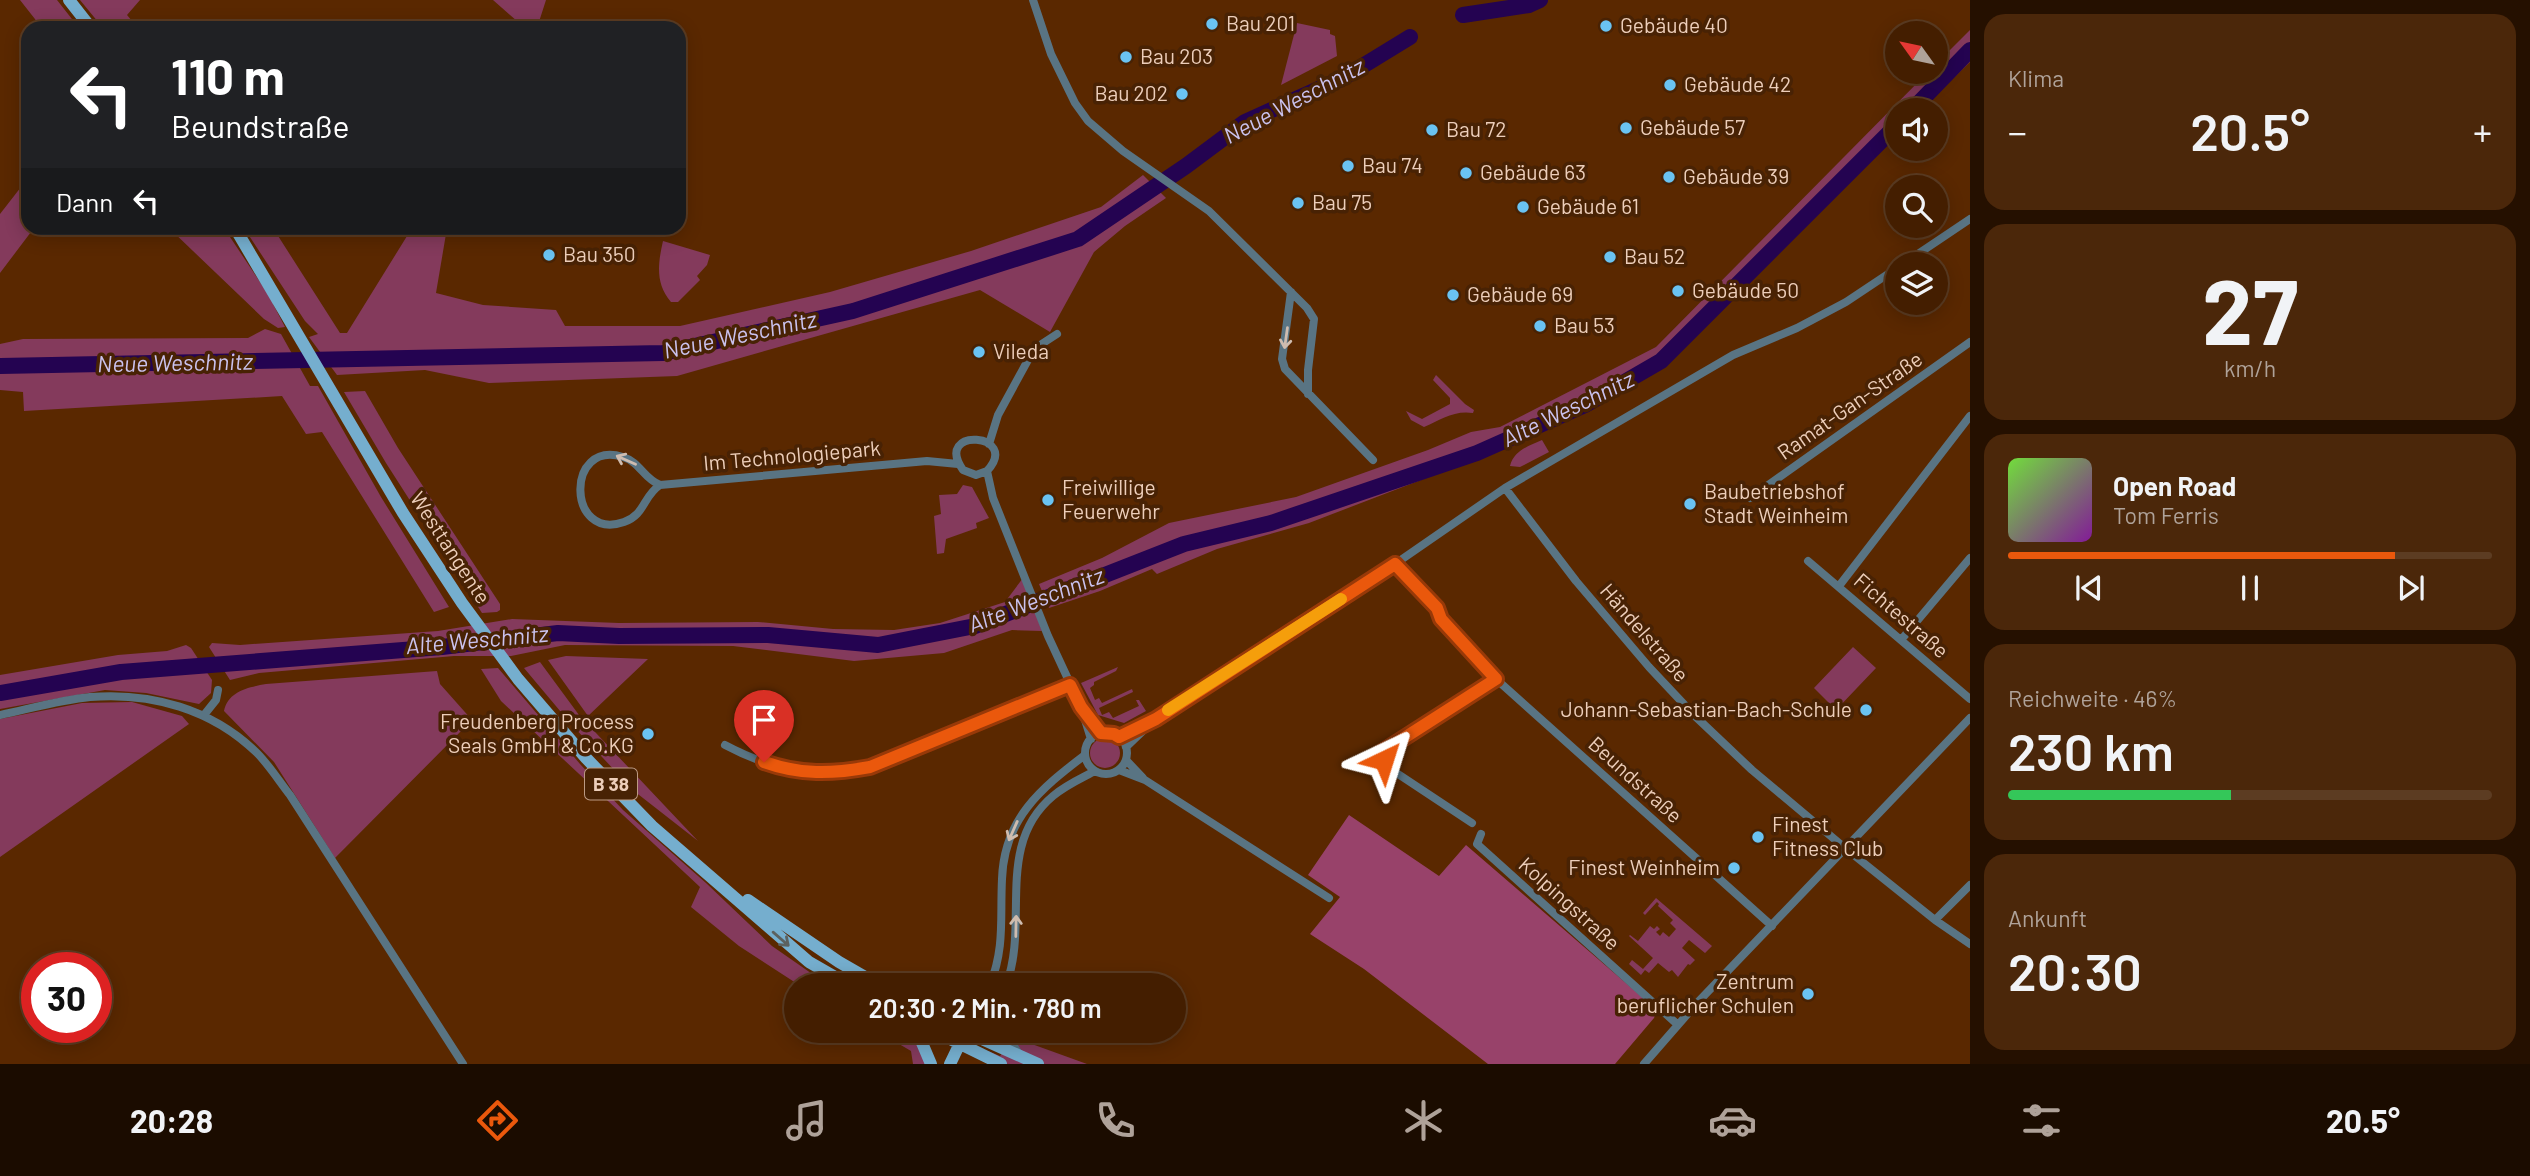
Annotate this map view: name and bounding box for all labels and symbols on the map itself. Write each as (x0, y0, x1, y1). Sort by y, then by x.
place label: Bau 201 (1226, 10, 1295, 35)
place label: Gebäude 40 (1620, 12, 1728, 37)
marker: Bau 201 (1204, 16, 1220, 32)
marker: Gebäude 40 (1598, 18, 1614, 34)
north arrow (1885, 21, 1948, 84)
place label: Bau 203 (1140, 43, 1213, 68)
marker: Bau 203 (1118, 49, 1134, 65)
water label: Neue Weschnitz (1218, 51, 1370, 149)
place label: Gebäude 42 (1684, 71, 1791, 96)
marker: Gebäude 42 (1662, 77, 1678, 93)
place label: Bau 202 (1094, 80, 1168, 105)
marker: Bau 202 (1174, 86, 1190, 102)
place label: Gebäude 57 (1640, 114, 1745, 139)
place label: Bau 72 (1446, 116, 1506, 141)
marker: Gebäude 57 (1618, 120, 1634, 136)
marker: Bau 72 (1424, 122, 1440, 138)
place label: Bau 74 (1362, 152, 1423, 177)
marker: Bau 74 (1340, 158, 1356, 174)
place label: Gebäude 63 (1480, 159, 1586, 184)
place label: Gebäude 39 (1683, 163, 1789, 188)
marker: Gebäude 63 (1458, 165, 1474, 181)
marker: Gebäude 39 (1661, 169, 1677, 185)
place label: Bau 75 (1312, 189, 1372, 214)
place label: Gebäude 61 (1537, 193, 1639, 218)
marker: Bau 75 (1290, 195, 1306, 211)
marker: Gebäude 61 (1515, 199, 1531, 215)
place label: Bau 350 (563, 241, 636, 266)
place label: Bau 52 (1624, 243, 1685, 268)
marker: Bau 350 (541, 247, 557, 263)
marker: Bau 52 (1602, 249, 1618, 265)
place label: Gebäude 50 (1692, 277, 1799, 302)
place label: Gebäude 69 (1467, 281, 1573, 306)
marker: Gebäude 50 (1670, 283, 1686, 299)
marker: Gebäude 69 (1445, 287, 1461, 303)
water label: Neue Weschnitz (661, 304, 820, 364)
place label: Bau 53 (1554, 312, 1615, 337)
marker: Bau 53 (1532, 318, 1548, 334)
one-way arrow (1279, 326, 1292, 349)
place label: Vileda (993, 338, 1049, 363)
marker: Vileda (971, 344, 987, 360)
street label: Ramat-Gan-Straße (1772, 345, 1926, 464)
water label: Neue Weschnitz (97, 347, 254, 377)
water label: Alte Weschnitz (1497, 364, 1639, 452)
street label: Im Technologiepark (702, 434, 882, 475)
one-way arrow (616, 453, 637, 466)
place label: Freiwillige Feuerwehr (1062, 474, 1160, 523)
place label: Baubetriebshof Stadt Weinheim (1704, 478, 1848, 527)
street label: Westtangente (406, 487, 497, 608)
marker: Freiwillige Feuerwehr (1040, 492, 1056, 508)
marker: Baubetriebshof Stadt Weinheim (1682, 496, 1698, 512)
water label: Alte Weschnitz (964, 560, 1108, 638)
street label: Fichtestraße (1850, 567, 1954, 663)
street label: Händelstraße (1596, 578, 1695, 686)
water label: Alte Weschnitz (404, 619, 550, 659)
pin (734, 690, 794, 762)
place label: Johann-Sebastian-Bach-Schule (1561, 696, 1852, 721)
marker: Johann-Sebastian-Bach-Schule (1858, 702, 1874, 718)
place label: Freudenberg Process Seals GmbH & Co.KG (440, 708, 634, 757)
position arrow (1347, 723, 1421, 797)
marker: Freudenberg Process Seals GmbH & Co.KG (640, 726, 656, 742)
street label: Beundstraße (1584, 730, 1688, 827)
road number: B 38 (585, 768, 637, 800)
place label: Finest Fitness Club (1772, 811, 1884, 860)
one-way arrow (1006, 820, 1019, 841)
marker: Finest Fitness Club (1750, 829, 1766, 845)
street label: Kolpingstraße (1514, 851, 1626, 955)
place label: Finest Weinheim (1568, 854, 1720, 879)
marker: Finest Weinheim (1726, 860, 1742, 876)
one-way arrow (1009, 915, 1023, 938)
one-way arrow (772, 931, 790, 947)
speed limit sign: 30 (21, 952, 112, 1043)
place label: Zentrum beruflicher Schulen (1617, 968, 1794, 1017)
marker: Zentrum beruflicher Schulen (1800, 986, 1816, 1002)

